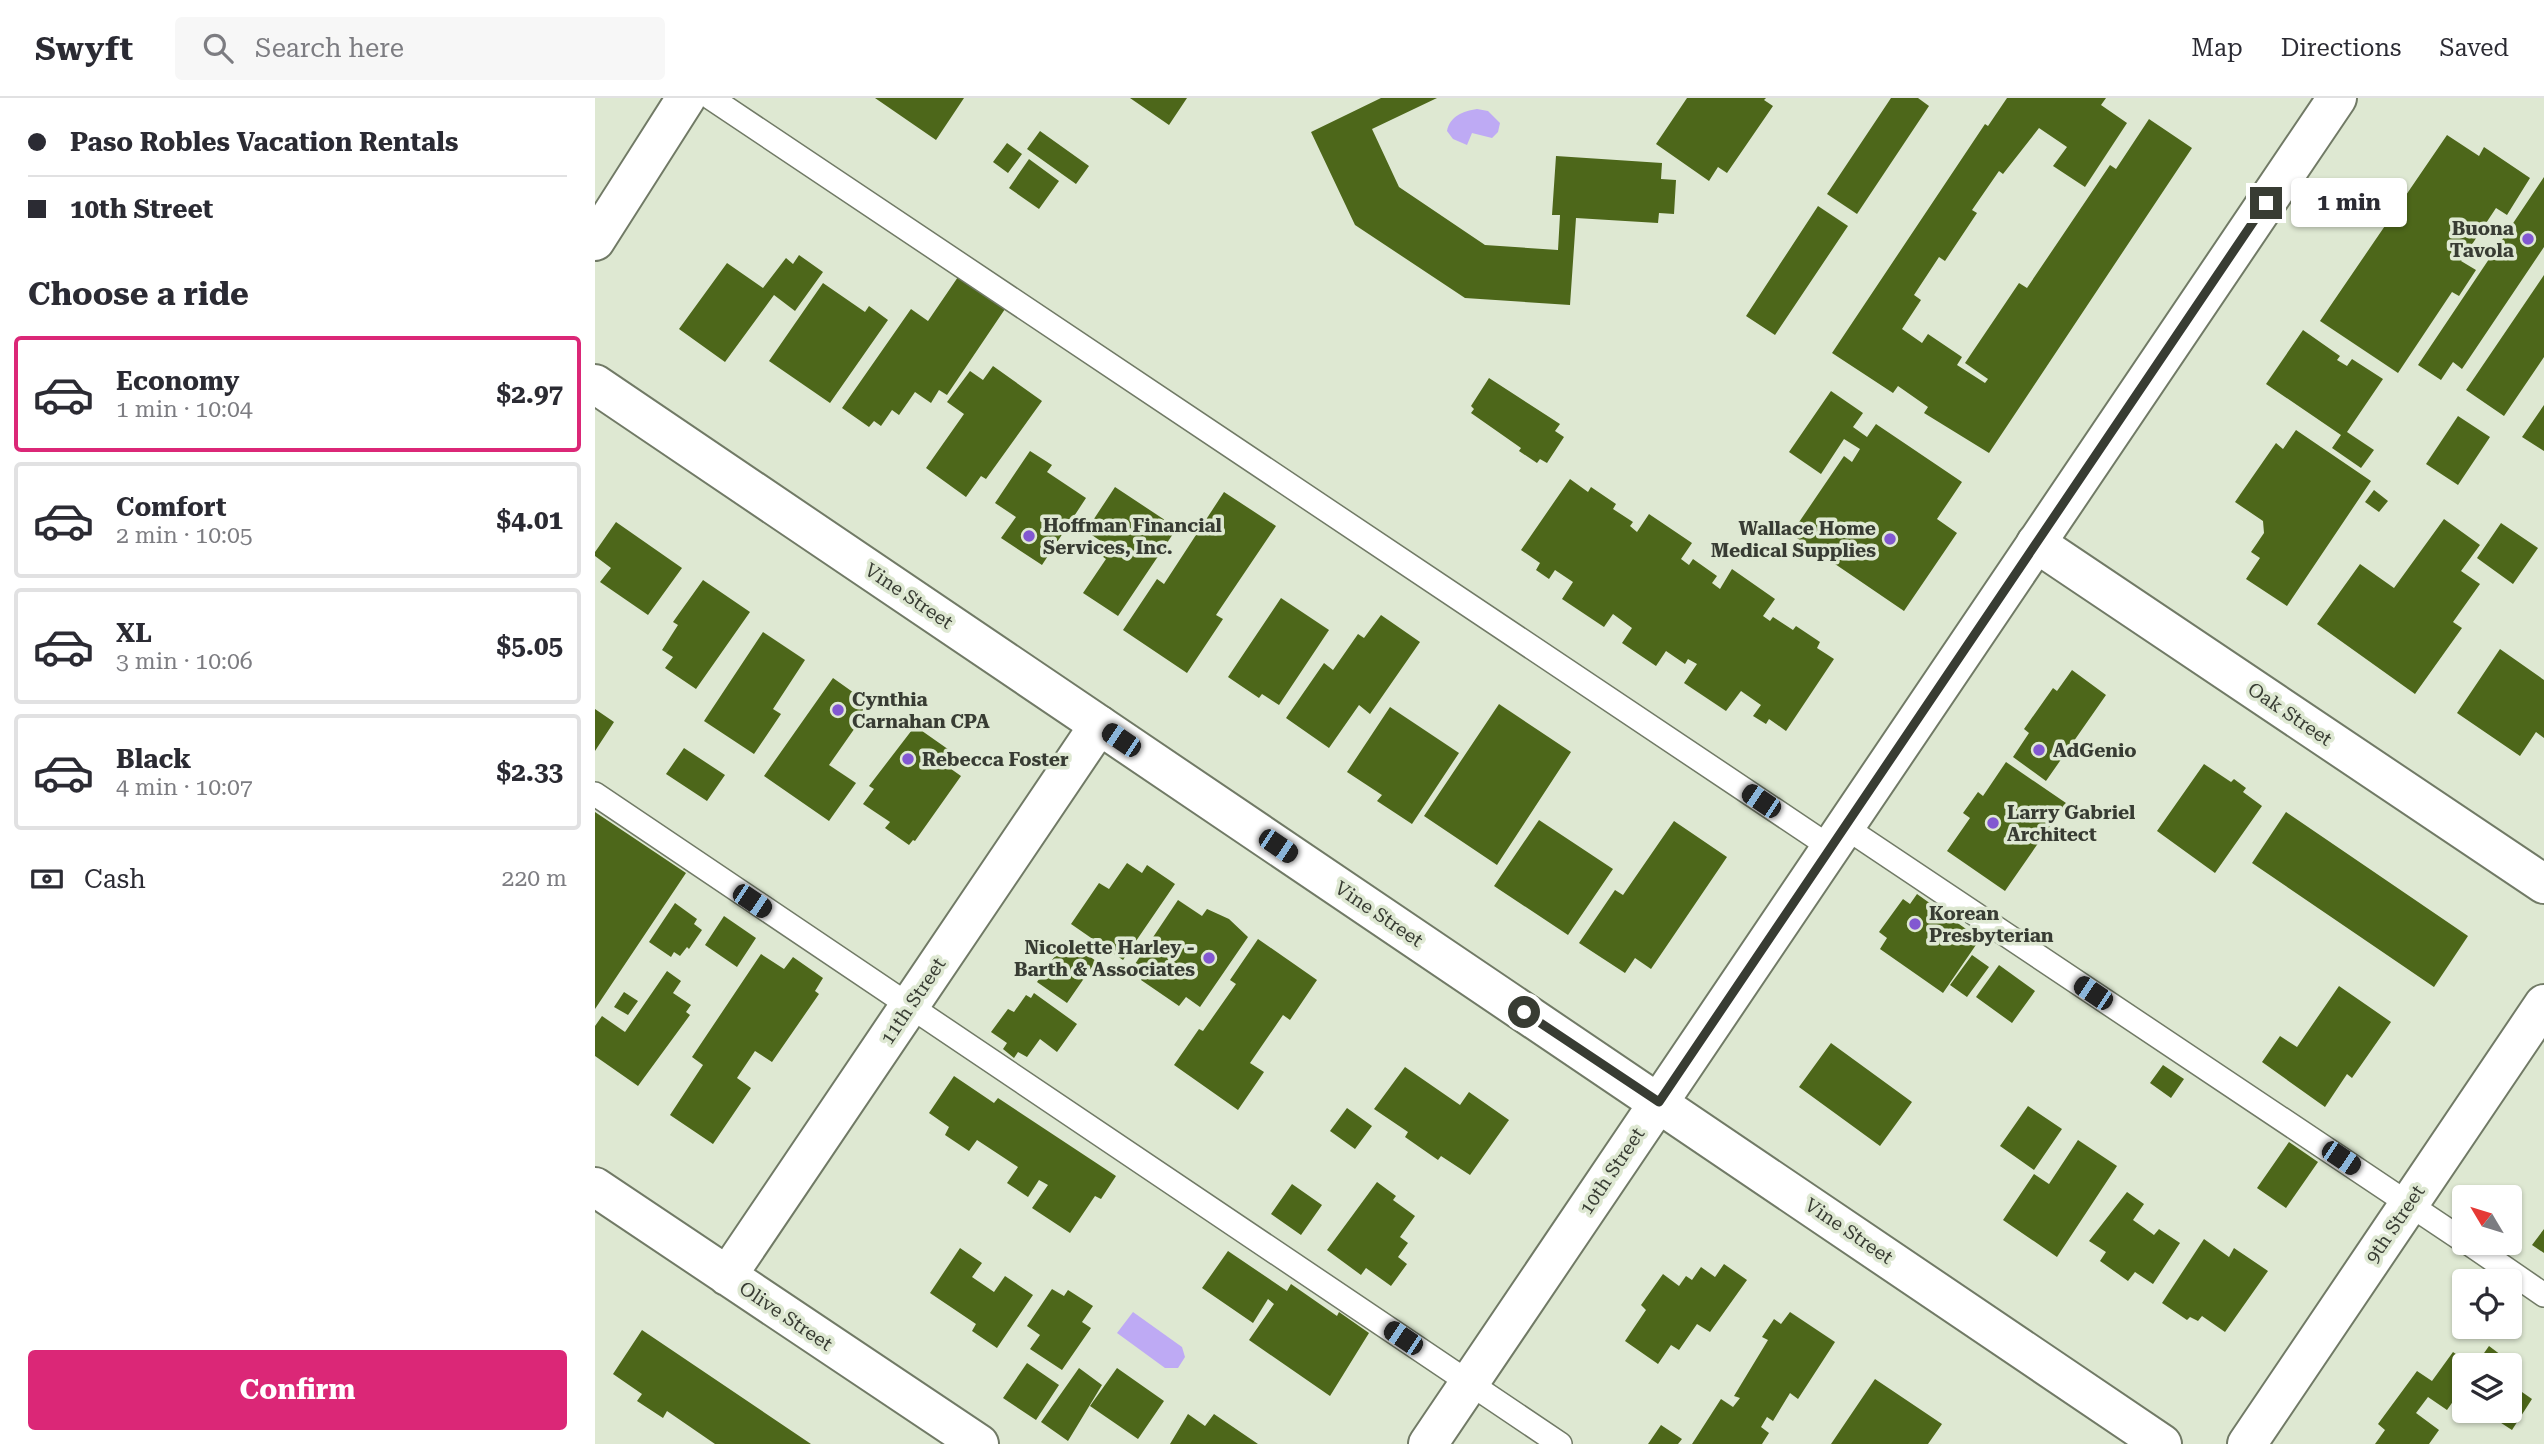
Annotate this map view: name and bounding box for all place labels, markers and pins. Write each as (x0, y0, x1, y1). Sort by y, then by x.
place label: Buona Tavola (2450, 217, 2514, 262)
marker: Buona Tavola (2520, 231, 2536, 247)
place label: Hoffman Financial Services, Inc. (1043, 514, 1222, 559)
place label: Wallace Home Medical Supplies (1711, 517, 1876, 562)
marker: Hoffman Financial Services, Inc. (1021, 528, 1037, 544)
marker: Wallace Home Medical Supplies (1882, 531, 1898, 547)
place label: Cynthia Carnahan CPA (852, 688, 990, 733)
marker: Cynthia Carnahan CPA (830, 702, 846, 718)
place label: AdGenio (2053, 739, 2137, 762)
marker: AdGenio (2031, 742, 2047, 758)
place label: Rebecca Foster (922, 748, 1069, 771)
marker: Rebecca Foster (900, 751, 916, 767)
place label: Larry Gabriel Architect (2007, 801, 2135, 846)
marker: Larry Gabriel Architect (1985, 815, 2001, 831)
place label: Korean Presbyterian (1929, 902, 2054, 947)
marker: Korean Presbyterian (1907, 916, 1923, 932)
place label: Nicolette Harley - Barth & Associates (1014, 936, 1195, 981)
marker: Nicolette Harley - Barth & Associates (1201, 950, 1217, 966)

